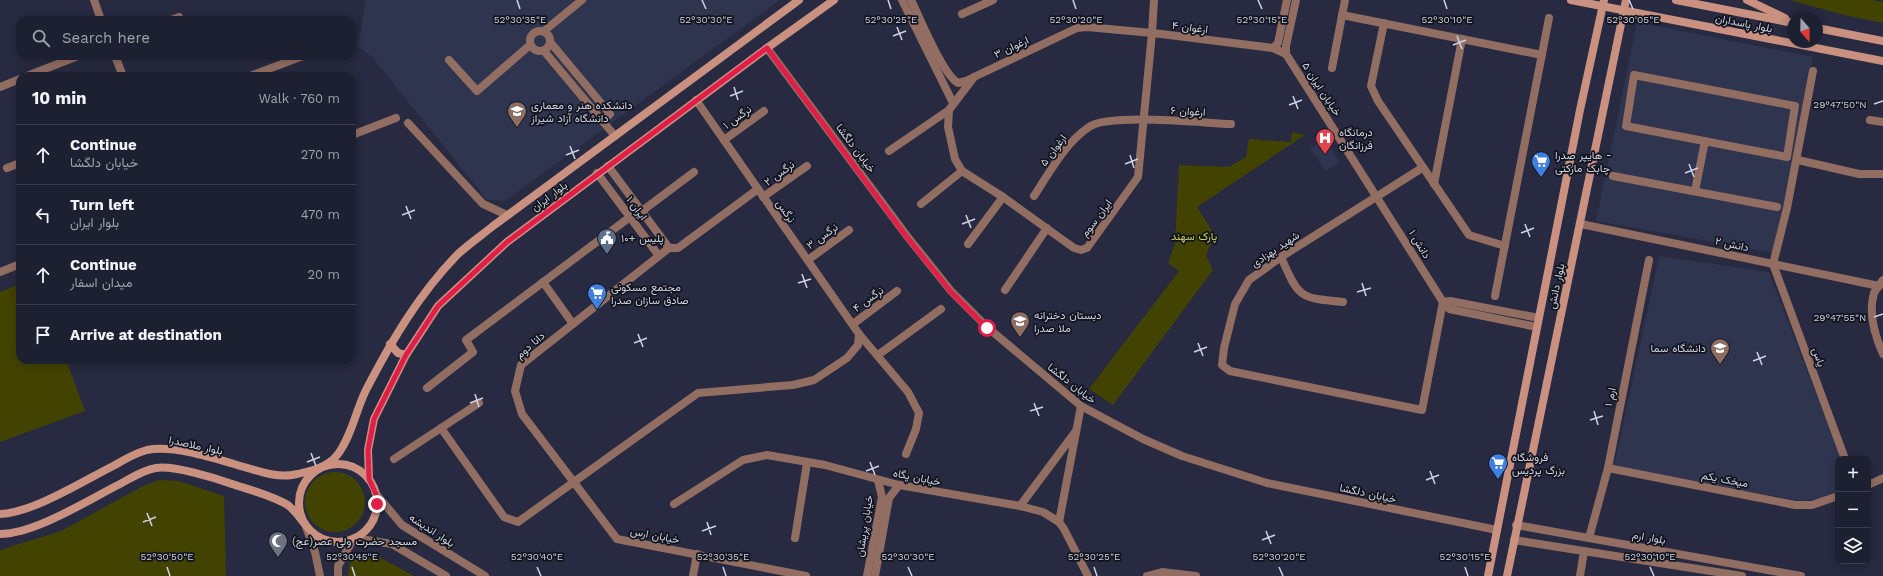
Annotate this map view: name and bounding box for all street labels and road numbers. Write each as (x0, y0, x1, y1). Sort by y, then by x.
street label: بلوار پاسداران (1714, 12, 1774, 36)
street label: ارغوان ۴ (1171, 19, 1209, 36)
street label: ارغوان ۳ (992, 34, 1031, 61)
street label: خیابان ایران ۵ (1299, 60, 1344, 119)
street label: نرگس ۱ (721, 103, 754, 132)
street label: ارغوان ۶ (1170, 104, 1206, 119)
street label: خیابان دلگشا (833, 121, 878, 175)
street label: ارغوان ۵ (1037, 132, 1070, 169)
street label: نرگس ۲ (762, 158, 797, 189)
street label: بلوار ایران (529, 179, 570, 214)
street label: ایران ۱ (623, 194, 650, 223)
street label: نرگس (773, 197, 798, 225)
street label: ایران سوم (1078, 197, 1116, 240)
street label: نرگس ۳ (804, 221, 841, 252)
street label: دانش ۱ (1406, 227, 1433, 261)
street label: شهید بهزادی (1249, 228, 1302, 270)
street label: دانش ۲ (1714, 235, 1750, 254)
street label: بلوار دانش (1545, 262, 1568, 310)
street label: نرگس ۴ (850, 284, 886, 315)
street label: دانا دوم (513, 329, 548, 362)
street label: یاس (1809, 346, 1828, 368)
street label: خیابان دلگشا (1045, 360, 1098, 406)
street label: ارم ۱ (1602, 387, 1620, 408)
street label: بلوار ملاصدرا (168, 433, 224, 458)
street label: خیابان پگاه (892, 466, 942, 489)
street label: میخک یکم (1700, 469, 1750, 491)
street label: خیابان دلگشا (1338, 481, 1398, 506)
street label: خیابان پریشان (853, 494, 877, 558)
street label: بلوار اندیشه (407, 511, 457, 550)
street label: خیابان ارس (629, 524, 681, 547)
street label: بلوار ارم (1631, 528, 1667, 548)

